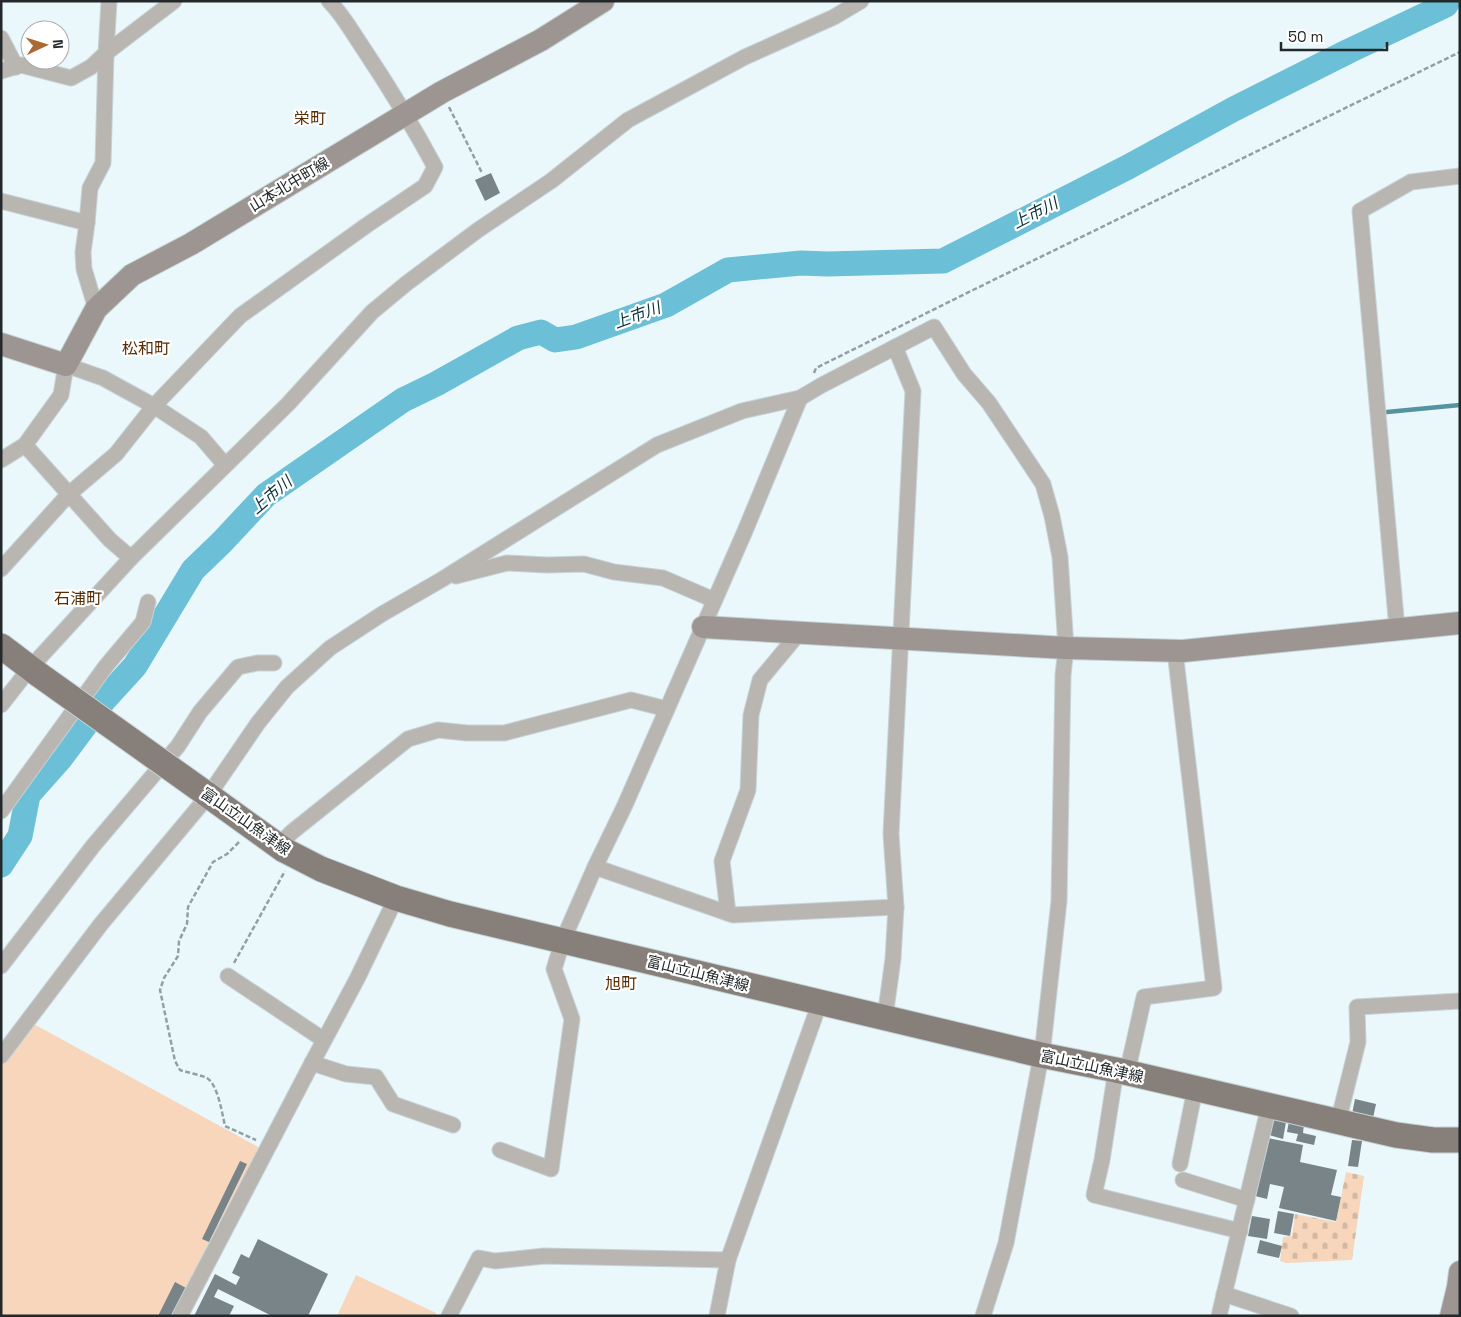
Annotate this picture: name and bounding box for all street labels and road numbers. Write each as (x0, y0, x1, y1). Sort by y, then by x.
street label: 山本北中町線 (246, 153, 332, 215)
street label: 富山立山魚津線 (198, 783, 294, 859)
street label: 富山立山魚津線 (645, 951, 751, 995)
street label: 富山立山魚津線 (1039, 1046, 1145, 1086)

